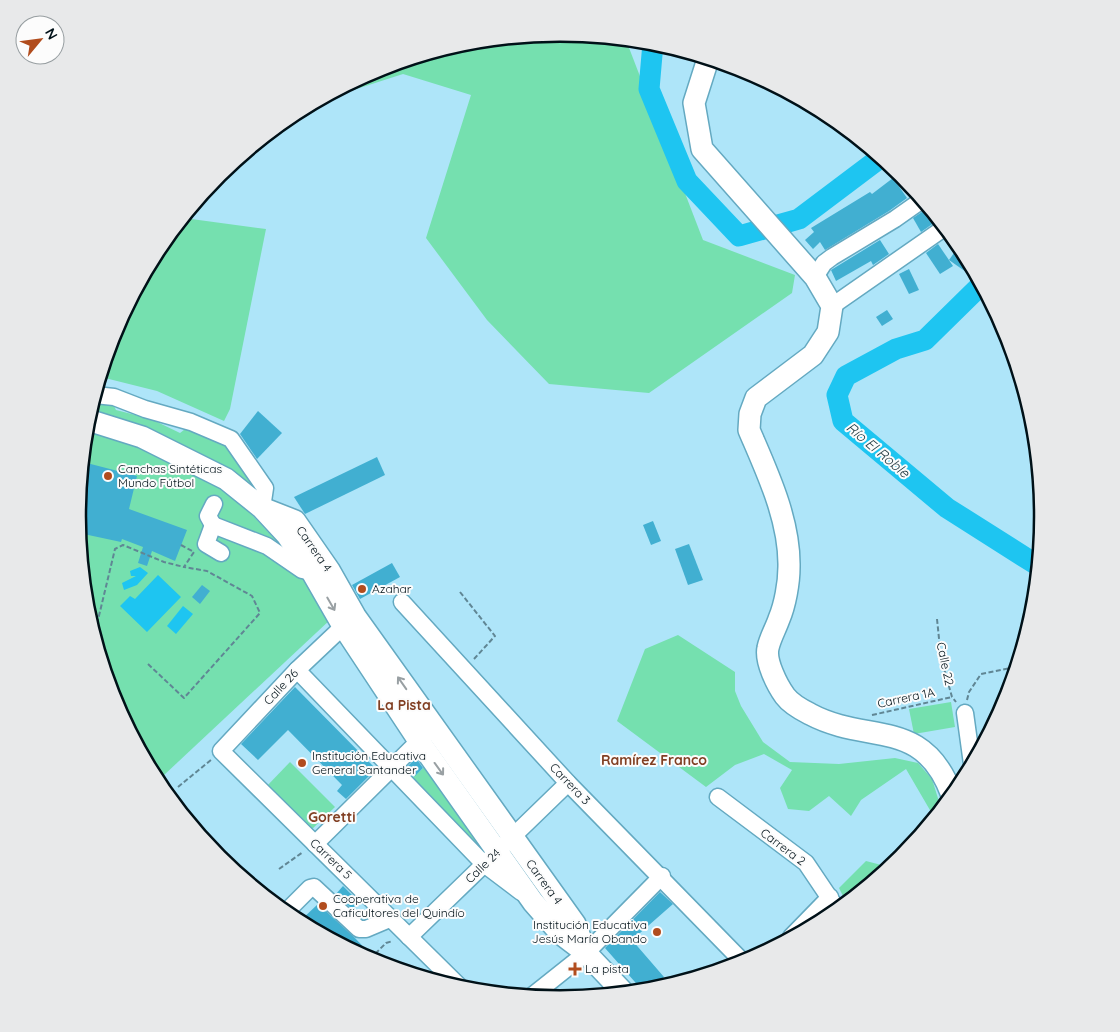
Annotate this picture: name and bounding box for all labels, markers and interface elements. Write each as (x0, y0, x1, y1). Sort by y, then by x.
north arrow (15, 15, 65, 65)
text: N (41, 25, 62, 43)
water label: Río El Roble (843, 418, 914, 482)
place label: Canchas Sintéticas Mundo Fútbol (118, 461, 222, 490)
marker: Canchas Sintéticas Mundo Fútbol (102, 470, 114, 482)
street label: Carrera 4 (293, 523, 336, 574)
place label: Azahar (372, 581, 412, 596)
marker: Azahar (356, 583, 368, 595)
one-way arrow (326, 596, 336, 610)
street label: Calle 22 (934, 641, 957, 687)
street label: Calle 26 (260, 665, 301, 708)
one-way arrow (397, 676, 407, 690)
street label: Carrera 1A (876, 684, 936, 711)
district label: La Pista (377, 696, 431, 714)
place label: Institución Educativa General Santander (312, 748, 426, 777)
district label: Ramírez Franco (601, 751, 707, 769)
marker: Institución Educativa General Santander (296, 757, 308, 769)
street label: Carrera 3 (547, 760, 594, 808)
one-way arrow (433, 762, 444, 775)
district label: Goretti (308, 808, 356, 826)
street label: Carrera 2 (758, 825, 809, 869)
street label: Carrera 5 (307, 835, 355, 882)
street label: Calle 24 (462, 845, 503, 886)
street label: Carrera 4 (523, 856, 566, 907)
place label: Cooperativa de Caficultores del Quindío (333, 891, 465, 920)
marker: Cooperativa de Caficultores del Quindío (317, 900, 329, 912)
place label: Institución Educativa Jesús María Obando (532, 917, 647, 946)
marker: Institución Educativa Jesús María Obando (651, 926, 663, 938)
place label: La pista (585, 961, 629, 976)
marker: La pista (569, 963, 581, 975)

